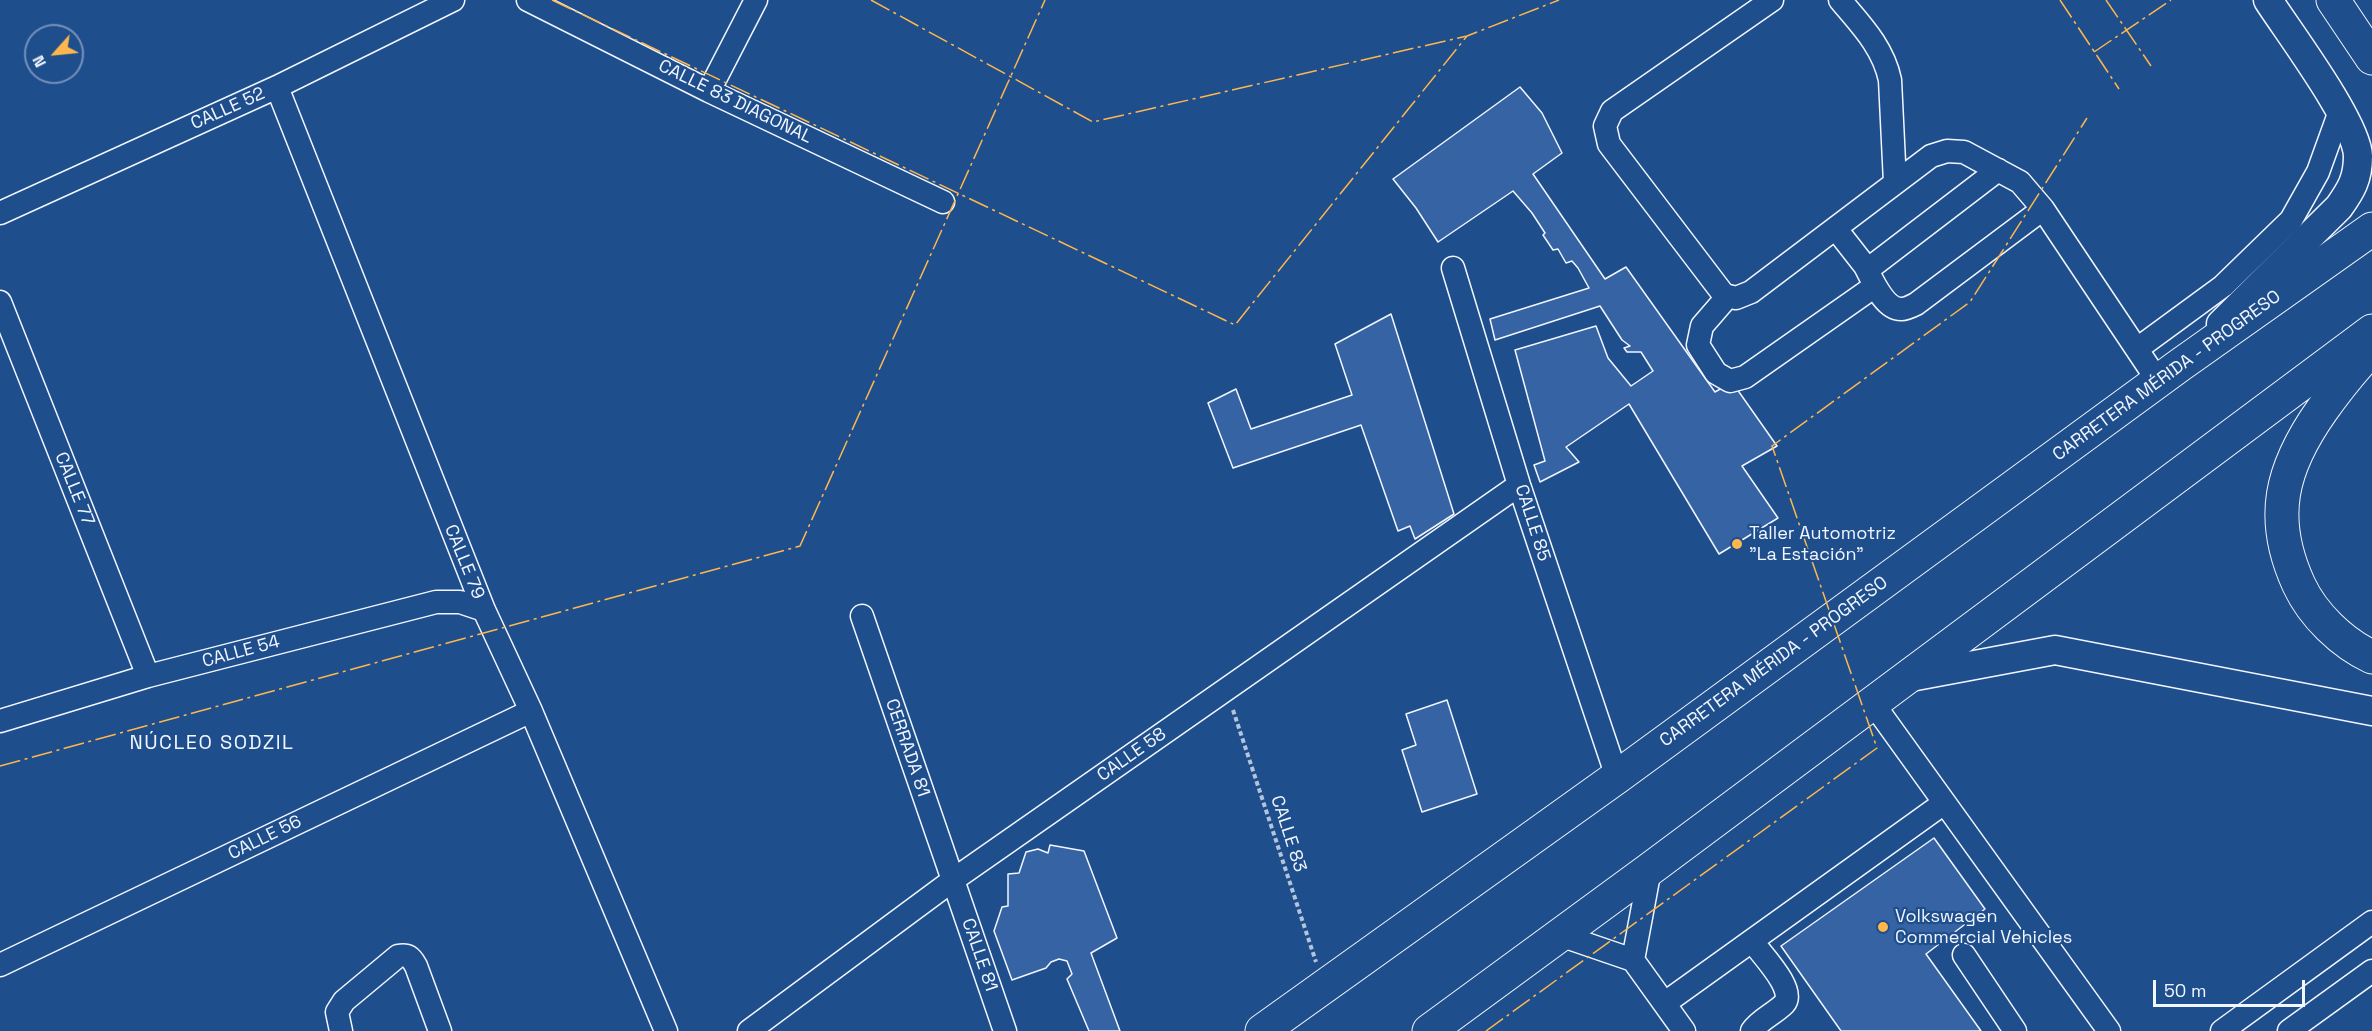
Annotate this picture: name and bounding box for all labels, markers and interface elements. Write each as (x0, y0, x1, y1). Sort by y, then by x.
north arrow (24, 24, 84, 84)
text: N (28, 52, 51, 71)
street label: CALLE 83 DIAGONAL (655, 55, 815, 149)
street label: CALLE 52 (188, 83, 268, 135)
street label: CARRETERA MÉRIDA - PROGRESO (2049, 286, 2285, 466)
street label: CALLE 77 (49, 449, 99, 529)
street label: CALLE 85 (1509, 482, 1555, 564)
street label: CALLE 79 (439, 522, 489, 602)
place label: Taller Automotriz "La Estación" (1749, 523, 1896, 566)
marker: Taller Automotriz "La Estación" (1730, 537, 1744, 551)
street label: CARRETERA MÉRIDA - PROGRESO (1656, 572, 1892, 752)
street label: CALLE 54 (200, 631, 282, 673)
street label: CERRADA 81 (880, 696, 934, 800)
street label: CALLE 58 (1093, 723, 1171, 787)
district label: NÚCLEO SODZIL (129, 732, 295, 756)
street label: CALLE 83 (1265, 793, 1311, 875)
street label: CALLE 56 (225, 811, 305, 865)
place label: Volkswagen Commercial Vehicles (1895, 906, 2072, 948)
street label: CALLE 81 (956, 916, 1002, 994)
marker: Volkswagen Commercial Vehicles (1876, 920, 1890, 934)
scale bar (2156, 968, 2308, 1006)
text: 50 m (2164, 979, 2206, 1002)

